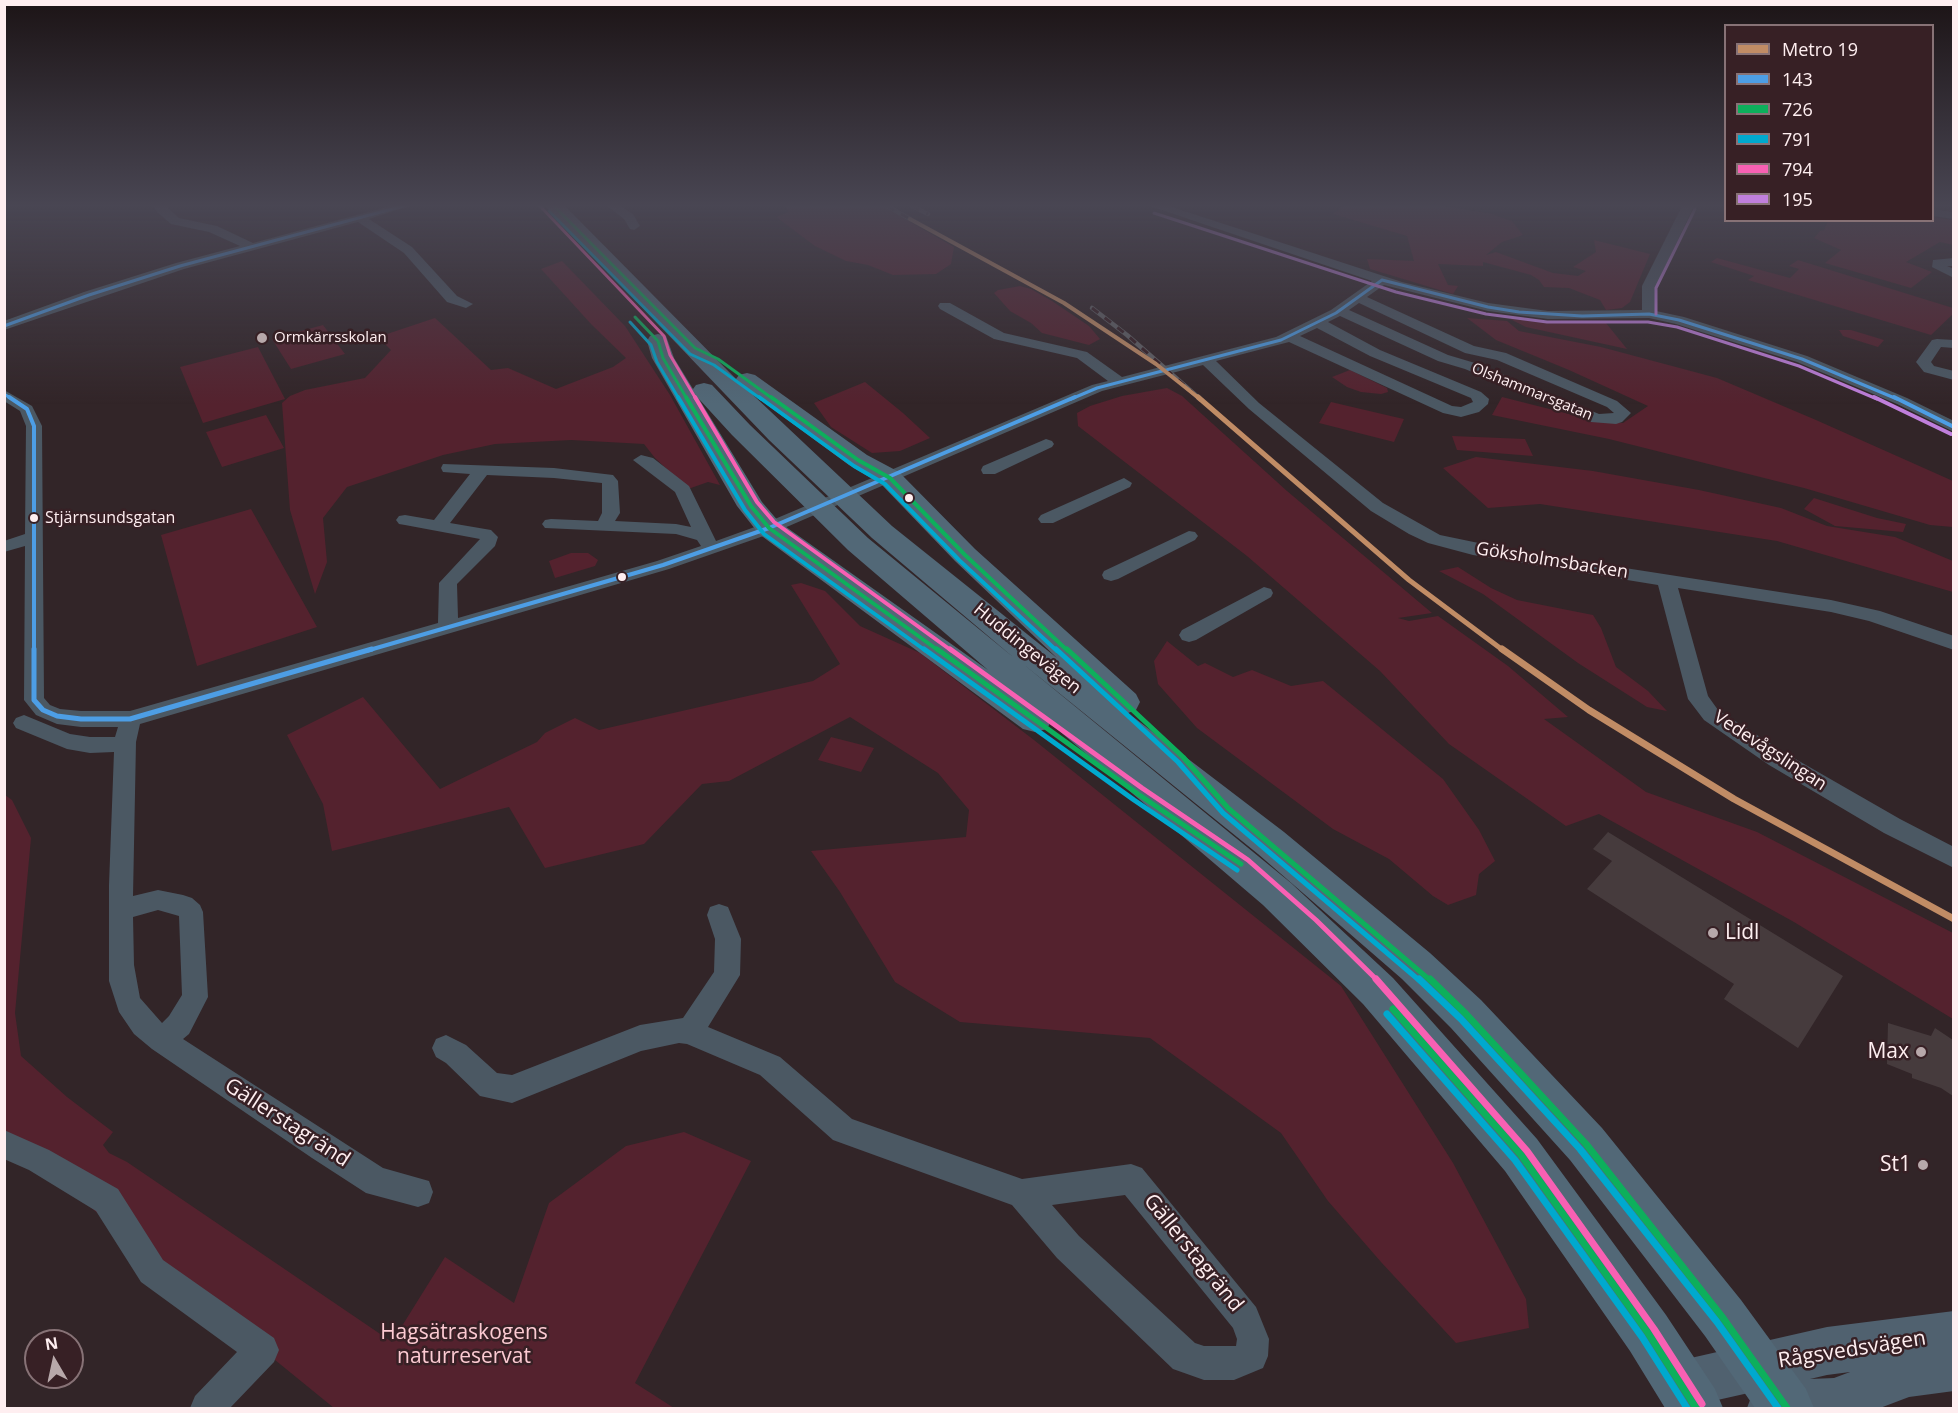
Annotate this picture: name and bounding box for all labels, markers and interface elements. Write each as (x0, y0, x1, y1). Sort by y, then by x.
legend (1724, 24, 1934, 222)
text: Metro 19 (1782, 37, 1858, 61)
text: 143 (1782, 67, 1813, 91)
text: 726 (1782, 97, 1813, 121)
text: 791 (1782, 127, 1813, 151)
text: 794 (1782, 157, 1813, 181)
text: 195 (1782, 187, 1813, 211)
place label: Ormkärrsskolan (274, 329, 387, 347)
marker: Ormkärrsskolan (255, 331, 269, 345)
street label: Olshammarsgatan (1469, 360, 1595, 424)
unlabelled marker (903, 492, 915, 504)
place label: Stjärnsundsgatan (45, 508, 175, 528)
marker: Stjärnsundsgatan (28, 512, 40, 524)
street label: Göksholmsbacken (1474, 538, 1630, 584)
unlabelled marker (616, 571, 628, 583)
street label: Huddingevägen (969, 599, 1085, 699)
street label: Vedevågslingan (1710, 706, 1830, 796)
place label: Lidl (1725, 920, 1759, 946)
marker: Lidl (1706, 926, 1720, 940)
place label: Max (1867, 1039, 1909, 1065)
marker: Max (1914, 1045, 1928, 1059)
street label: Gällerstagränd (220, 1073, 354, 1173)
place label: St1 (1880, 1152, 1911, 1178)
marker: St1 (1916, 1158, 1930, 1172)
street label: Gällerstagränd (1138, 1189, 1248, 1317)
park label: Hagsätraskogens naturreservat (380, 1320, 548, 1370)
street label: Rågsvedsvägen (1776, 1326, 1928, 1374)
north arrow (24, 1329, 84, 1389)
text: N (43, 1331, 60, 1355)

